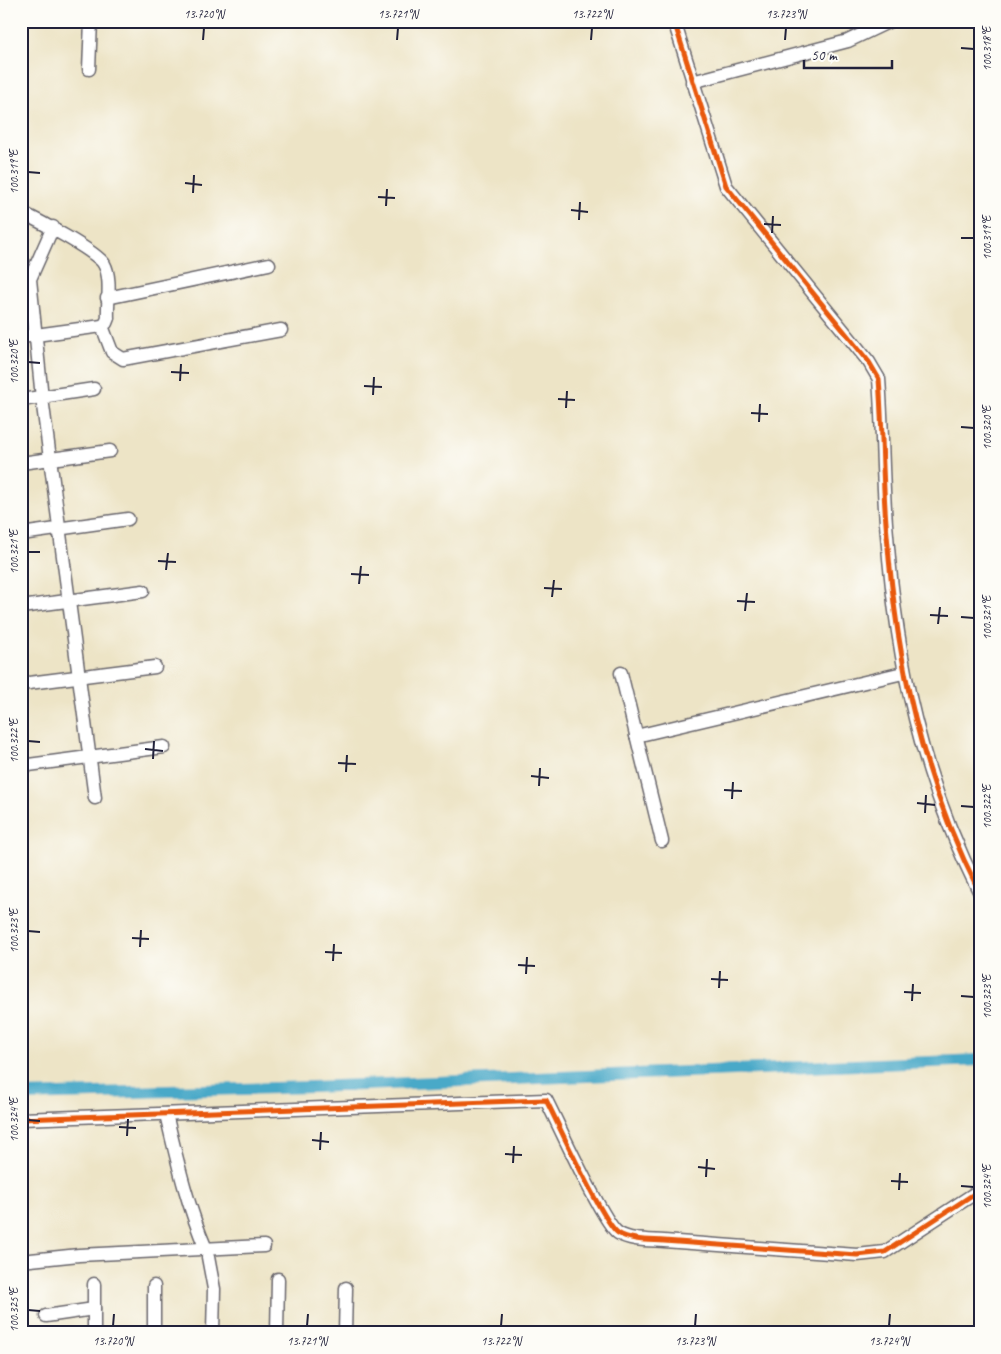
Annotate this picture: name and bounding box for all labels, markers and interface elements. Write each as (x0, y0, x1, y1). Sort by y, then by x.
text: 13.720°N (184, 6, 226, 22)
text: 13.721°N (378, 6, 420, 22)
text: 13.722°N (572, 6, 614, 22)
text: 13.723°N (766, 6, 808, 22)
text: 100.318°E (979, 25, 995, 71)
scale bar (804, 38, 891, 70)
text: 50 m (811, 46, 838, 65)
text: 100.319°E (6, 148, 22, 194)
text: 100.319°E (979, 214, 995, 260)
text: 100.320°E (6, 338, 22, 384)
text: 100.320°E (979, 404, 995, 450)
text: 100.321°E (6, 528, 22, 574)
text: 100.321°E (979, 594, 995, 640)
text: 100.322°E (6, 717, 22, 763)
text: 100.322°E (979, 783, 995, 829)
text: 100.323°E (6, 907, 22, 953)
text: 100.323°E (979, 973, 995, 1019)
text: 100.324°E (6, 1096, 22, 1142)
text: 100.324°E (979, 1163, 995, 1209)
text: 100.325°E (6, 1286, 22, 1332)
text: 13.720°N (93, 1333, 135, 1349)
text: 13.721°N (287, 1333, 329, 1349)
text: 13.722°N (481, 1333, 523, 1349)
text: 13.723°N (675, 1333, 717, 1349)
text: 13.724°N (869, 1333, 911, 1349)

